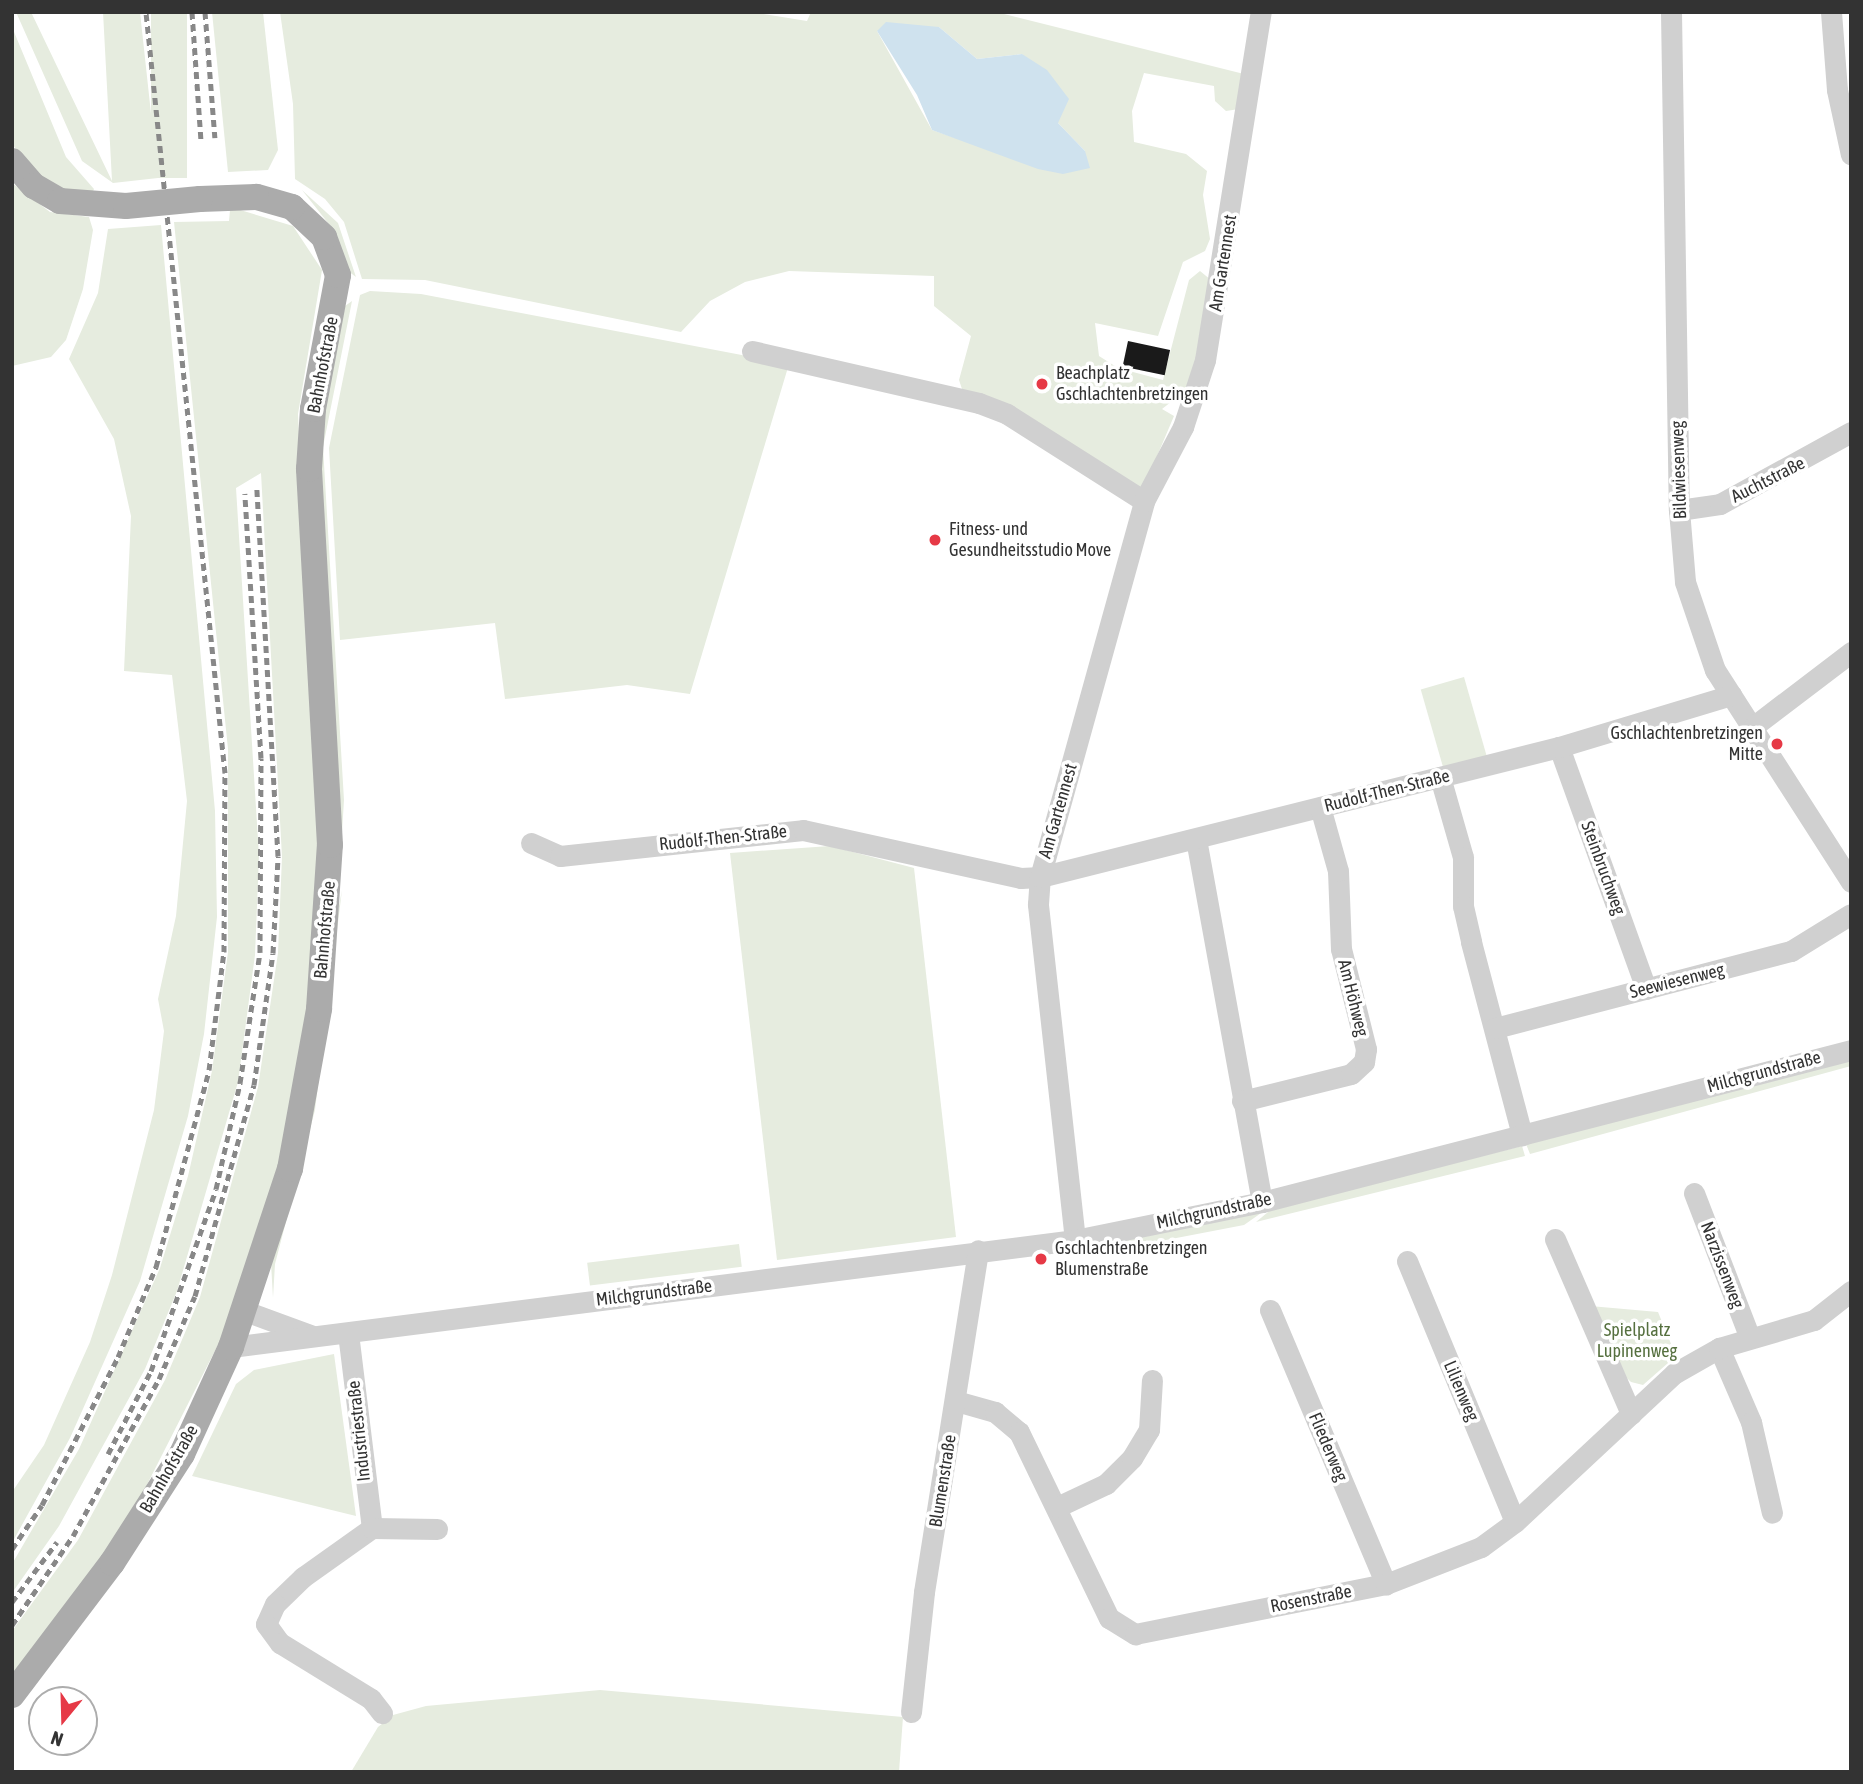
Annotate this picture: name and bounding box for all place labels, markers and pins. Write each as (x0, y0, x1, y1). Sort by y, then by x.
place label: Beachplatz Gschlachtenbretzingen (1056, 363, 1209, 406)
marker: Beachplatz Gschlachtenbretzingen (1034, 376, 1050, 392)
place label: Fitness- und Gesundheitsstudio Move (949, 519, 1111, 562)
marker: Fitness- und Gesundheitsstudio Move (927, 532, 943, 548)
place label: Gschlachtenbretzingen Mitte (1610, 723, 1763, 766)
marker: Gschlachtenbretzingen Mitte (1769, 736, 1785, 752)
place label: Gschlachtenbretzingen Blumenstraße (1055, 1238, 1208, 1280)
marker: Gschlachtenbretzingen Blumenstraße (1033, 1251, 1049, 1267)

